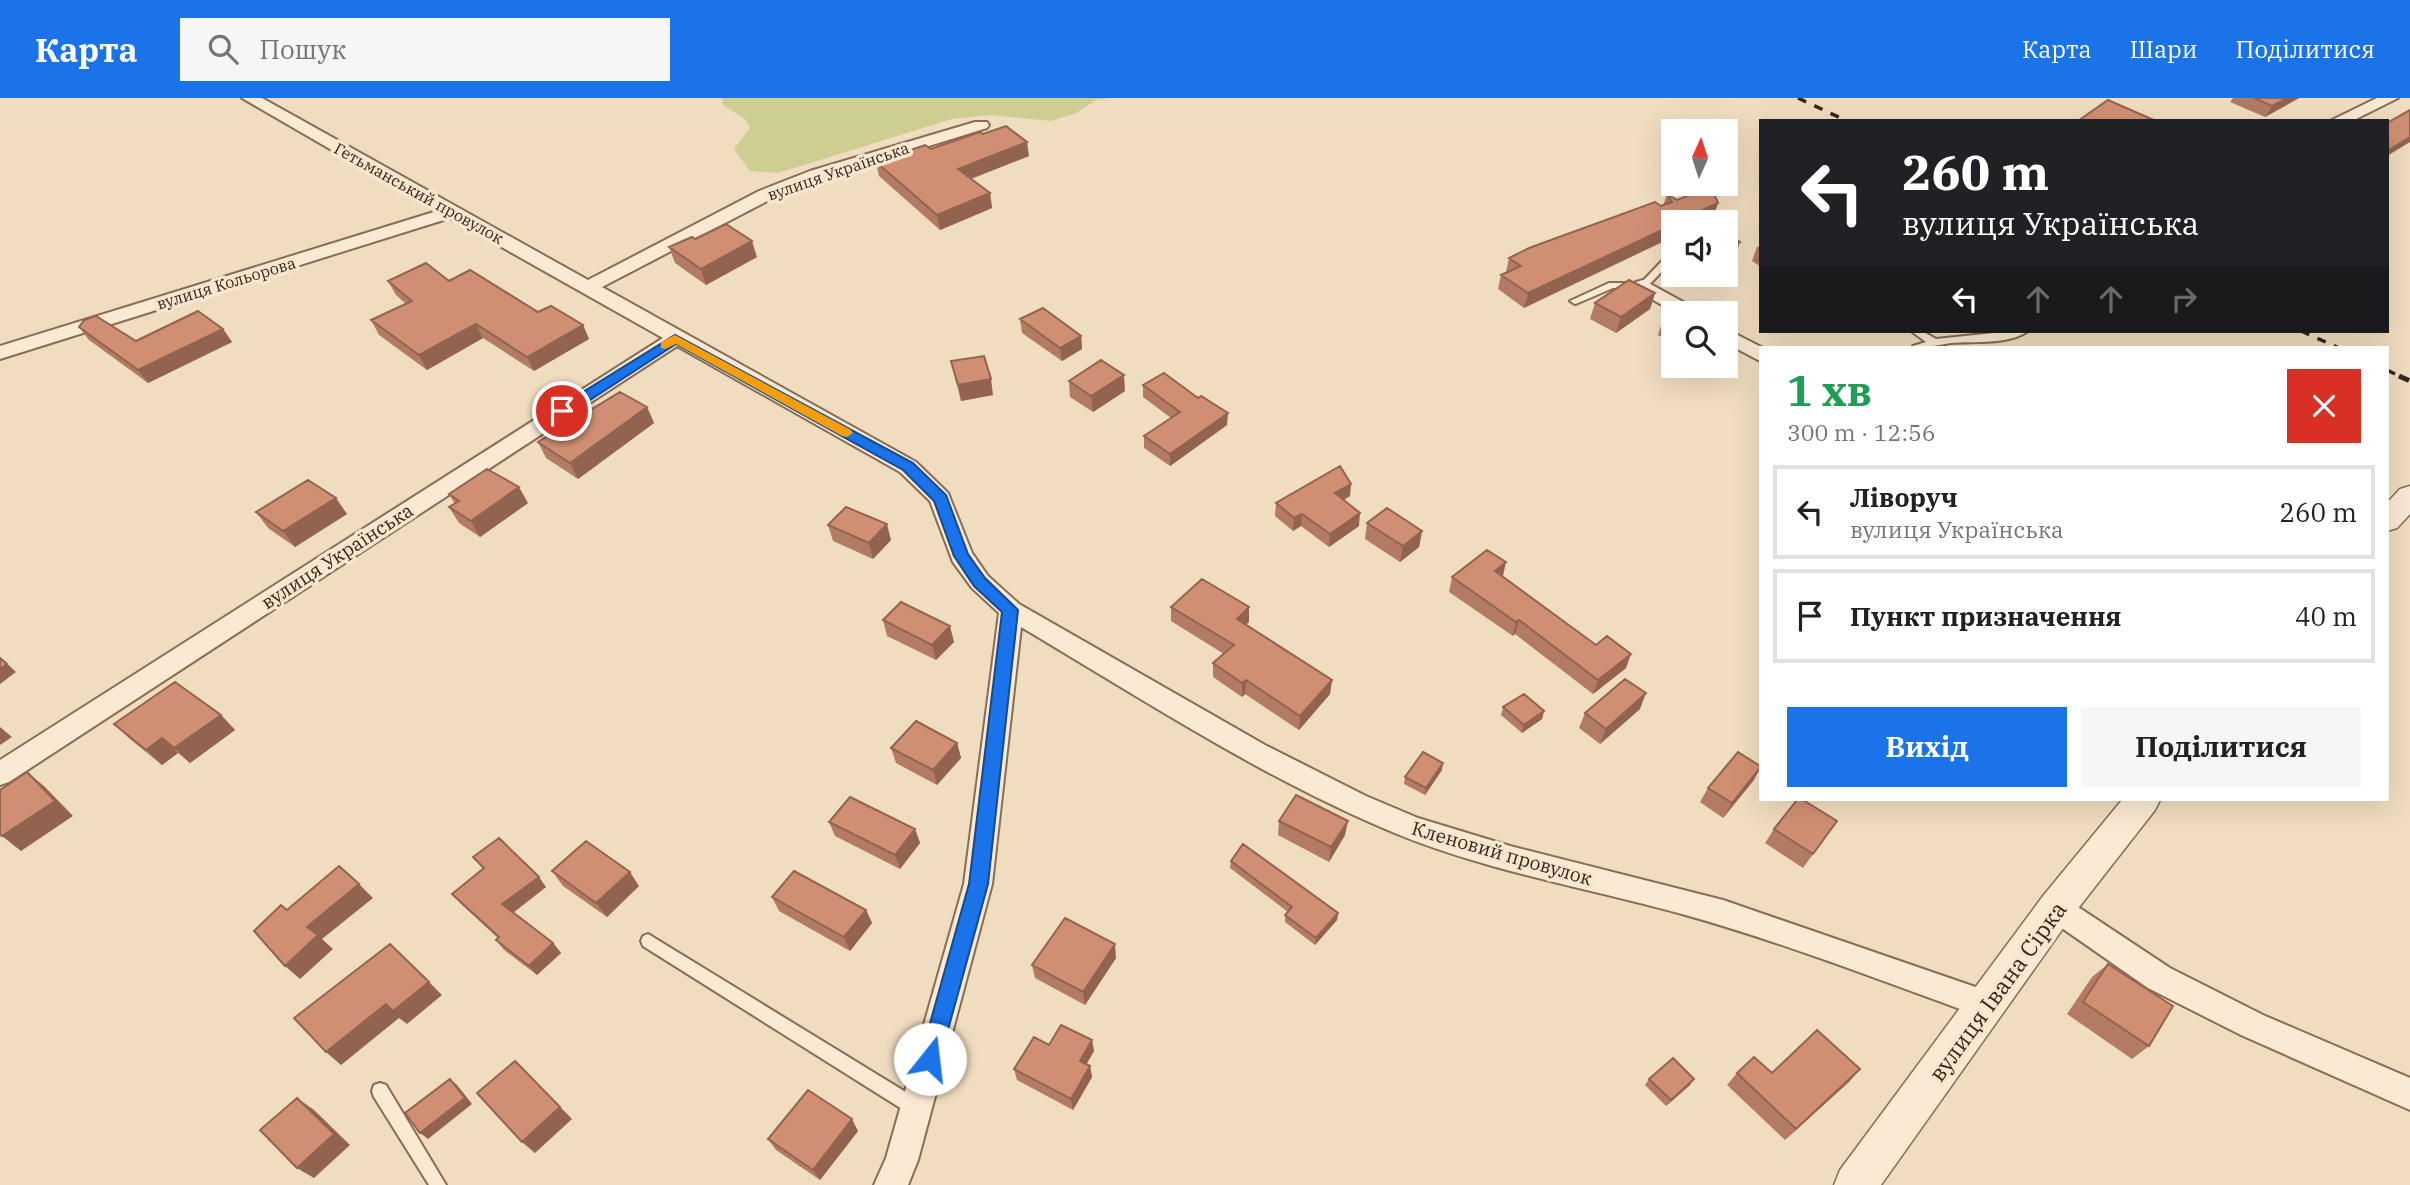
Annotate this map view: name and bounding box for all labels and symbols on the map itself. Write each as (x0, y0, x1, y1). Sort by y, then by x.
north arrow (1661, 119, 1738, 196)
street label: вулиця Українська (764, 137, 912, 205)
street label: Гетьманський провулок (331, 138, 508, 248)
street label: вулиця Кольорова (154, 252, 298, 314)
pin (532, 381, 592, 441)
street label: вулиця Українська (256, 498, 418, 614)
street label: Кленовий провулок (1409, 816, 1595, 890)
street label: вулиця Івана Сірка (1921, 895, 2073, 1087)
position arrow (893, 1022, 967, 1096)

